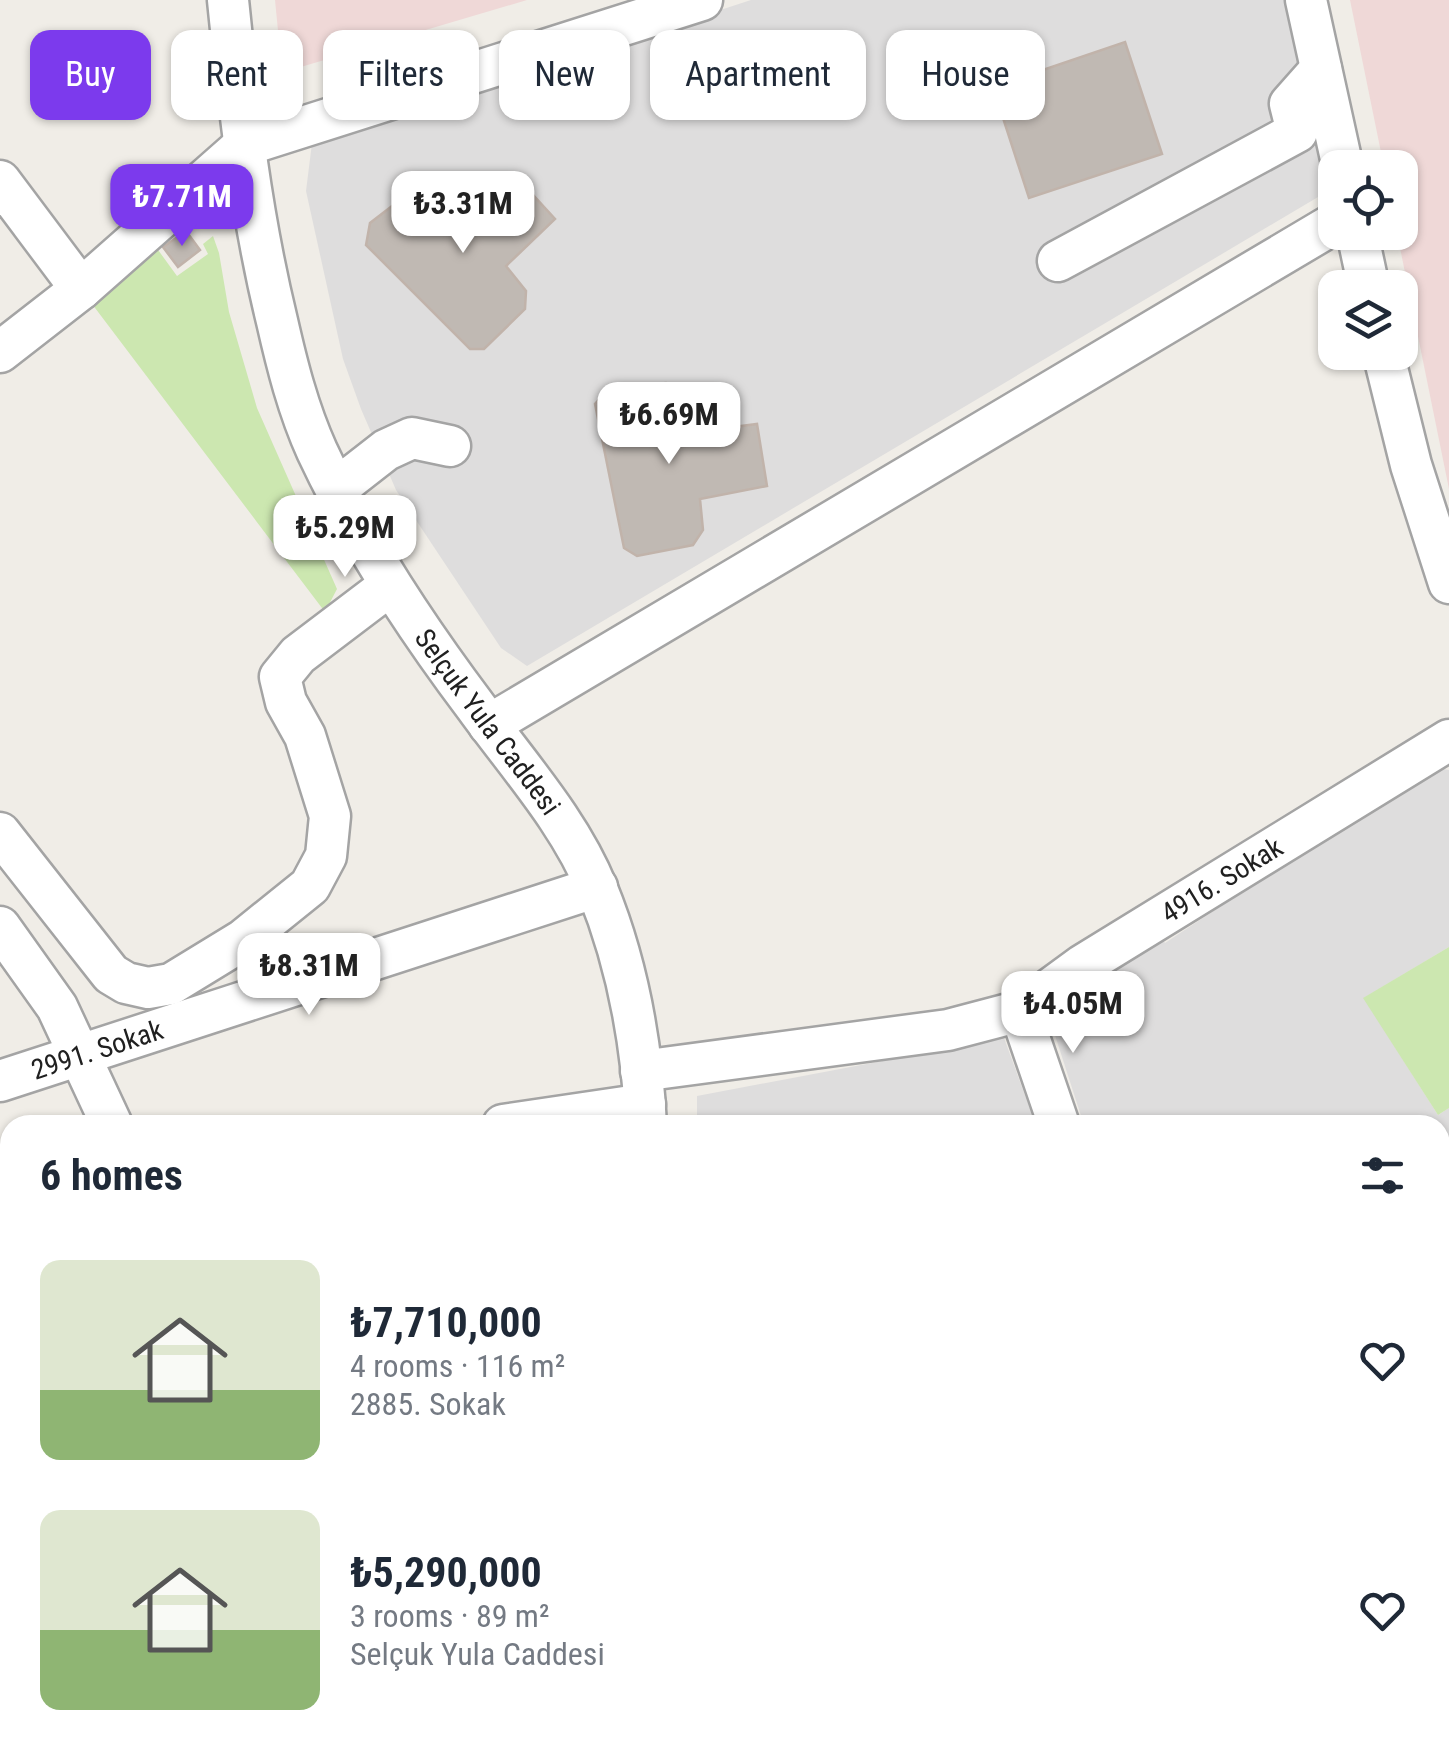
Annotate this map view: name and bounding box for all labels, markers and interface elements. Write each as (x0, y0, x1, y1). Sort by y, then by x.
chip: Buy (30, 30, 151, 120)
chip: Rent (171, 30, 303, 120)
chip: Filters (323, 30, 479, 120)
chip: New (499, 30, 630, 120)
chip: Apartment (650, 30, 866, 120)
chip: House (886, 30, 1045, 120)
map controls (1318, 150, 1418, 370)
button: locate (1318, 150, 1418, 250)
pin: ₺7.71M (101, 164, 263, 249)
pin: ₺3.31M (382, 171, 544, 256)
text: ₺7.71M (132, 177, 232, 215)
text: ₺3.31M (413, 184, 513, 222)
button: layers (1318, 270, 1418, 370)
pin: ₺6.69M (588, 382, 750, 467)
text: ₺6.69M (619, 395, 719, 433)
pin: ₺5.29M (264, 495, 426, 580)
text: ₺5.29M (295, 508, 395, 546)
street label: Selçuk Yula Caddesi (408, 623, 567, 821)
street label: 4916. Sokak (1155, 830, 1289, 930)
pin: ₺8.31M (228, 933, 390, 1018)
text: ₺8.31M (259, 946, 359, 984)
pin: ₺4.05M (992, 971, 1154, 1056)
text: ₺4.05M (1023, 984, 1123, 1022)
street label: 2991. Sokak (27, 1013, 167, 1087)
icon: filters (1355, 1148, 1410, 1203)
text: 6 homes (40, 1151, 183, 1200)
text: ₺7,710,000 (350, 1298, 542, 1347)
icon: home (120, 1300, 240, 1420)
icon: heart (1355, 1333, 1410, 1388)
text: 4 rooms · 116 m² (350, 1347, 565, 1385)
text: 2885. Sokak (350, 1385, 506, 1423)
text: ₺5,290,000 (350, 1548, 542, 1597)
icon: home (120, 1550, 240, 1670)
icon: heart (1355, 1583, 1410, 1638)
text: 3 rooms · 89 m² (350, 1597, 549, 1635)
text: Selçuk Yula Caddesi (350, 1635, 605, 1673)

